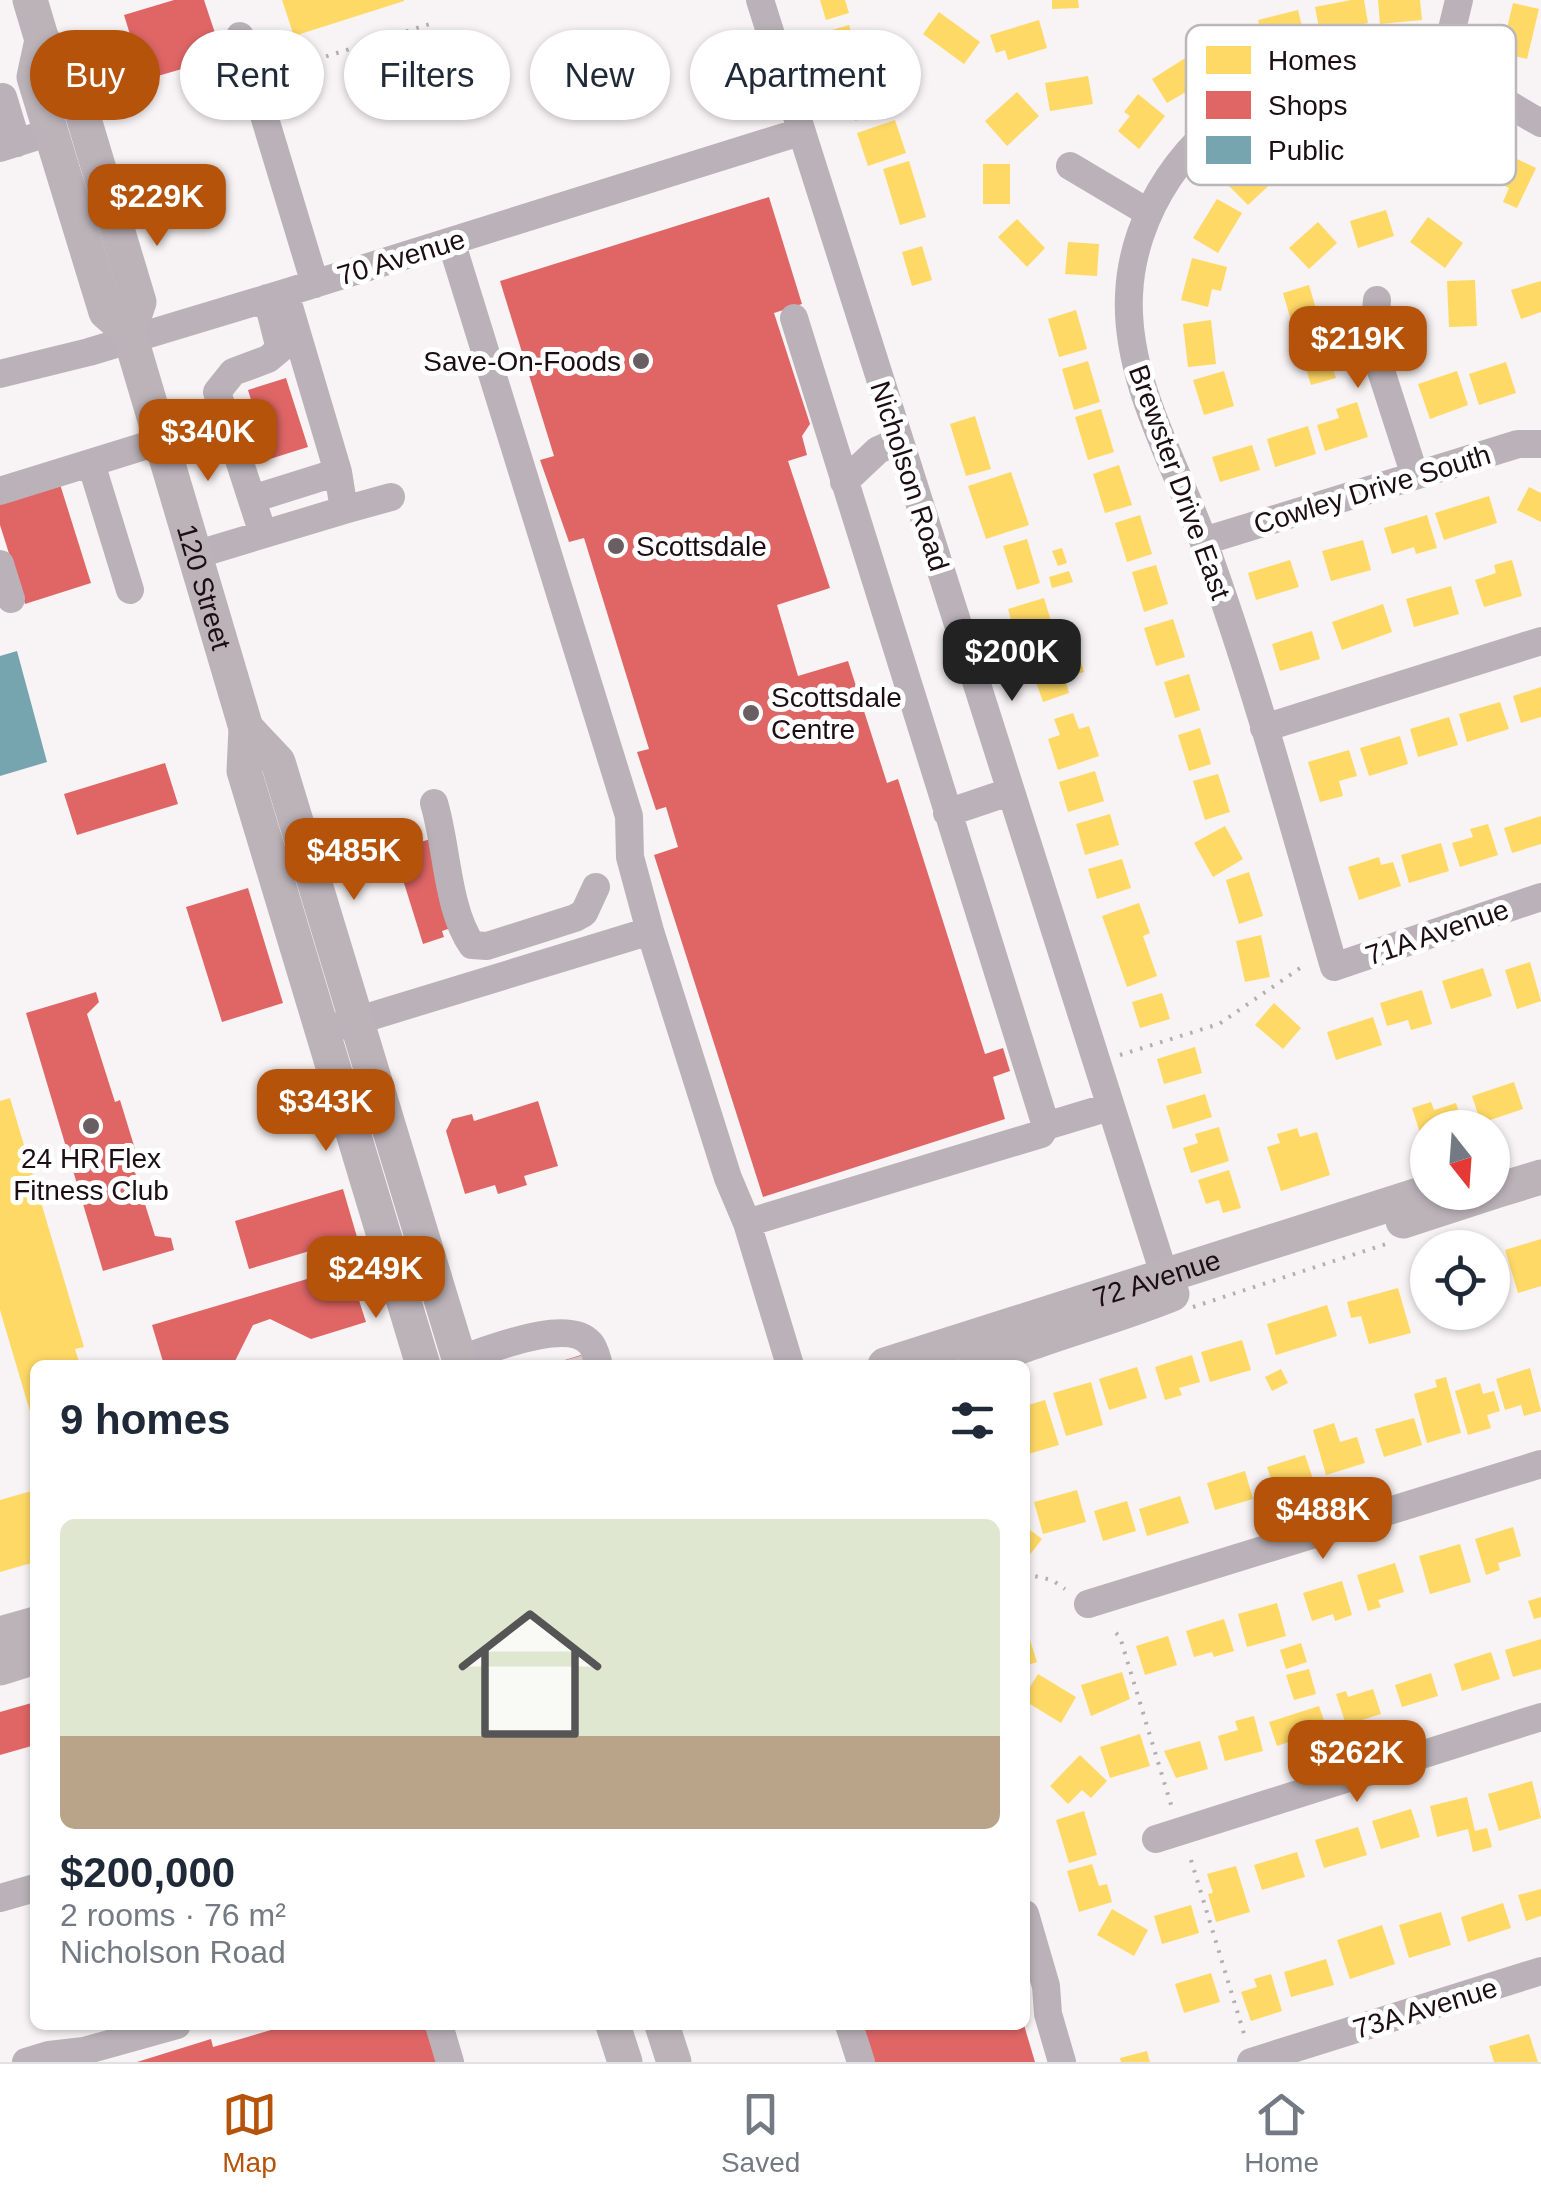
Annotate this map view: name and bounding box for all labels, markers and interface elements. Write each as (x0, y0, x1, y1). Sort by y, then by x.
legend (1186, 25, 1516, 185)
chip: Buy (30, 30, 160, 120)
chip: Rent (180, 30, 324, 120)
chip: Filters (344, 30, 510, 120)
chip: New (530, 30, 670, 120)
chip: Apartment (690, 30, 921, 120)
text: Homes (1268, 45, 1357, 76)
text: Shops (1268, 90, 1347, 121)
text: Public (1268, 135, 1344, 166)
pin: $229K (87, 164, 227, 249)
text: $229K (110, 178, 204, 214)
street label: 70 Avenue (334, 223, 469, 292)
pin: $219K (1288, 306, 1428, 391)
text: $219K (1311, 320, 1405, 356)
place label: Save-On-Foods (423, 346, 621, 377)
marker: Save-On-Foods (630, 350, 652, 372)
street label: Brewster Drive East (1123, 361, 1236, 604)
street label: Nicholson Road (864, 377, 955, 575)
pin: $340K (138, 399, 278, 484)
text: $340K (161, 413, 255, 449)
street label: Cowley Drive South (1250, 439, 1494, 540)
street label: 120 Street (171, 521, 237, 654)
place label: Scottsdale (636, 531, 767, 562)
marker: Scottsdale (605, 535, 627, 557)
pin: $200K (942, 619, 1082, 704)
text: $200K (965, 633, 1059, 669)
place label: Scottsdale Centre (771, 682, 902, 745)
marker: Scottsdale Centre (740, 702, 762, 724)
pin: $485K (284, 818, 424, 903)
text: $485K (307, 832, 401, 868)
street label: 71A Avenue (1362, 894, 1513, 971)
pin: $343K (256, 1069, 396, 1154)
text: $343K (279, 1083, 373, 1119)
north arrow (1410, 1110, 1510, 1210)
map controls (1410, 1110, 1510, 1330)
marker: 24 HR Flex Fitness Club (80, 1115, 102, 1137)
place label: 24 HR Flex Fitness Club (13, 1143, 169, 1206)
button: locate (1410, 1230, 1510, 1330)
pin: $249K (306, 1236, 446, 1321)
street label: 72 Avenue (1089, 1244, 1224, 1314)
text: $249K (329, 1250, 423, 1286)
icon: filters (945, 1393, 1000, 1448)
text: 9 homes (60, 1396, 230, 1443)
pin: $488K (1253, 1477, 1393, 1562)
text: $488K (1276, 1491, 1370, 1527)
icon: home (440, 1584, 620, 1764)
pin: $262K (1287, 1720, 1427, 1805)
text: $262K (1310, 1734, 1404, 1770)
text: $200,000 (60, 1849, 235, 1896)
text: 2 rooms · 76 m² (60, 1897, 286, 1933)
text: Nicholson Road (60, 1934, 286, 1970)
street label: 73A Avenue (1349, 1972, 1501, 2045)
tab: Map (222, 2087, 277, 2179)
tab: Saved (721, 2087, 800, 2179)
tab: Home (1244, 2087, 1319, 2179)

